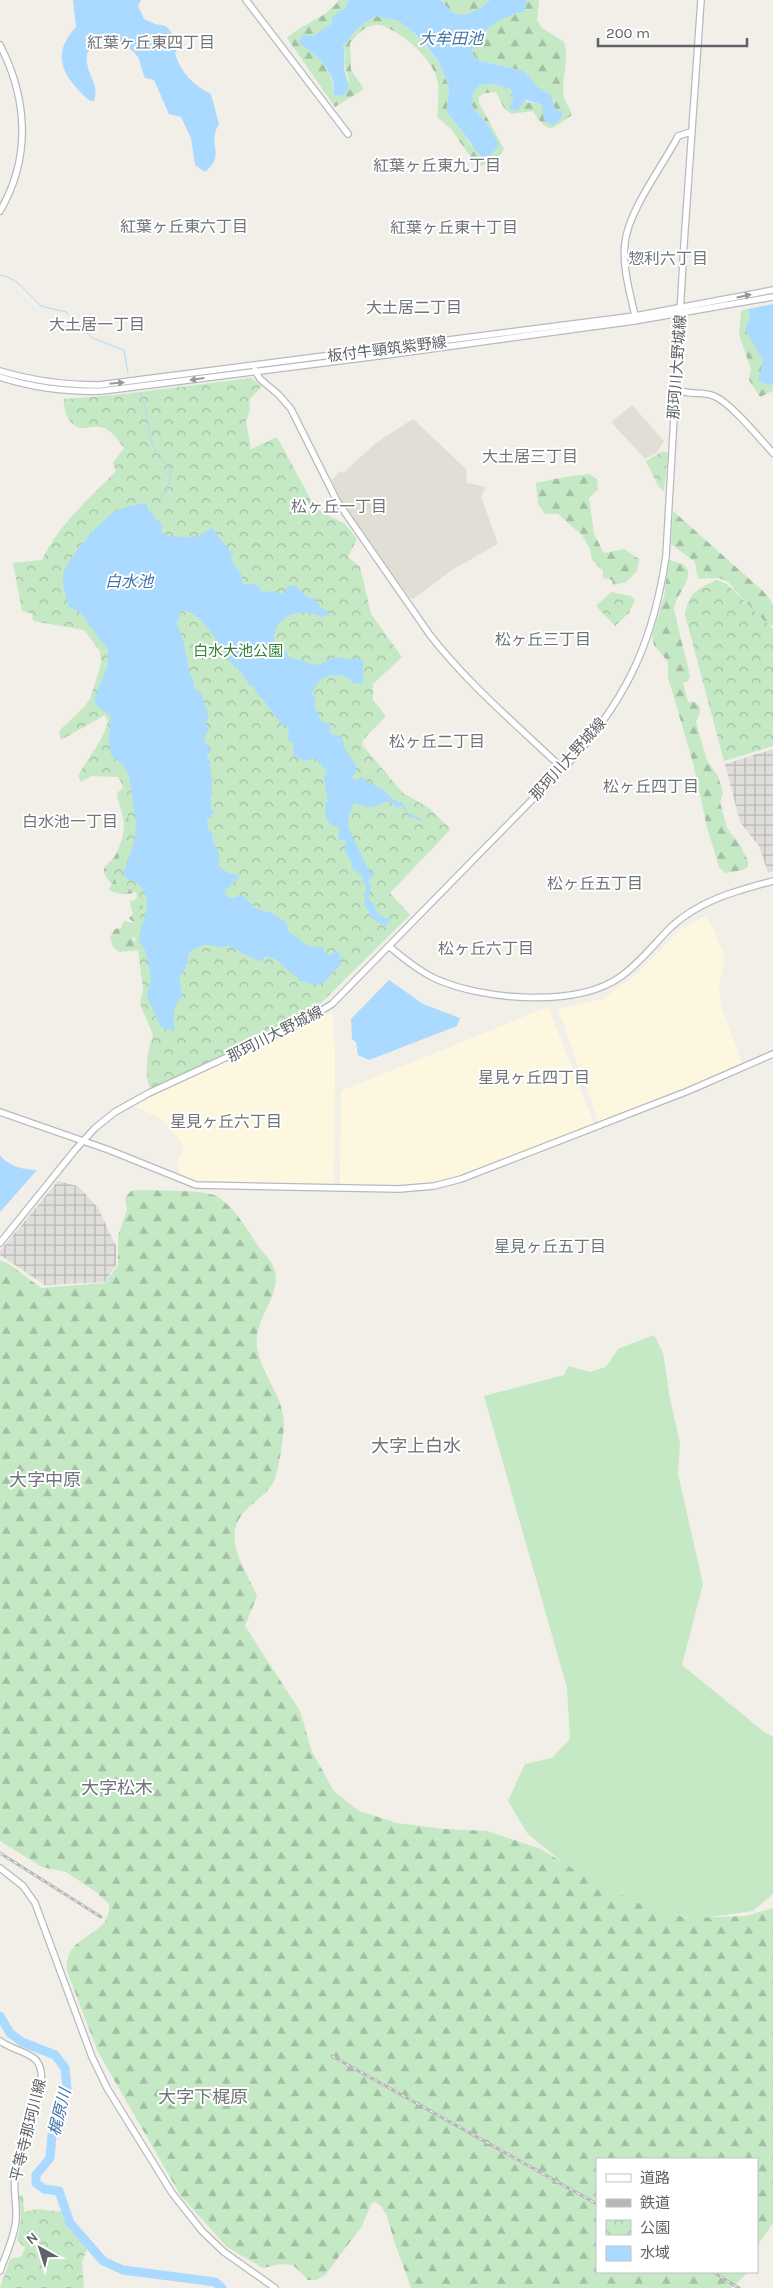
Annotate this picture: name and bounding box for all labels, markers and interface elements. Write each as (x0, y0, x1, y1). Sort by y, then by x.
scale bar (598, 15, 747, 47)
text: 200 m (606, 24, 650, 42)
water label: 大牟田池 (419, 29, 485, 48)
district label: 紅葉ヶ丘東四丁目 (87, 33, 215, 52)
district label: 紅葉ヶ丘東九丁目 (373, 156, 501, 175)
district label: 紅葉ヶ丘東六丁目 (120, 217, 248, 236)
district label: 紅葉ヶ丘東十丁目 (390, 218, 518, 237)
district label: 惣利六丁目 (628, 249, 708, 268)
one-way arrow (737, 292, 753, 300)
district label: 大土居二丁目 (366, 298, 462, 317)
street label: 那珂川大野城線 (664, 314, 690, 420)
district label: 大土居一丁目 (49, 315, 145, 334)
street label: 板付牛頸筑紫野線 (326, 333, 448, 365)
one-way arrow (188, 375, 204, 383)
one-way arrow (109, 379, 125, 387)
district label: 大土居三丁目 (482, 447, 578, 466)
district label: 松ヶ丘一丁目 (291, 497, 387, 516)
water label: 白水池 (105, 572, 155, 591)
district label: 松ヶ丘三丁目 (495, 630, 591, 649)
park label: 白水大池公園 (193, 642, 283, 660)
street label: 那珂川大野城線 (526, 714, 610, 804)
district label: 松ヶ丘二丁目 (389, 732, 485, 751)
district label: 松ヶ丘四丁目 (603, 777, 699, 796)
district label: 白水池一丁目 (22, 812, 118, 831)
district label: 松ヶ丘五丁目 (547, 874, 643, 893)
district label: 松ヶ丘六丁目 (438, 939, 534, 958)
street label: 那珂川大野城線 (224, 1002, 326, 1066)
district label: 星見ヶ丘四丁目 (478, 1068, 590, 1087)
district label: 星見ヶ丘六丁目 (170, 1112, 282, 1131)
district label: 星見ヶ丘五丁目 (494, 1237, 606, 1256)
district label: 大字上白水 (371, 1435, 461, 1457)
district label: 大字中原 (9, 1469, 81, 1491)
district label: 大字松木 (81, 1777, 153, 1799)
street label: 平等寺那珂川線 (7, 2077, 49, 2183)
water label: 梶原川 (44, 2085, 75, 2138)
district label: 大字下梶原 (158, 2086, 248, 2108)
legend (596, 2158, 758, 2273)
text: 道路 (640, 2169, 670, 2187)
text: 鉄道 (640, 2194, 670, 2212)
text: 公園 (640, 2219, 670, 2237)
north arrow (15, 2223, 65, 2273)
text: N (23, 2229, 41, 2248)
text: 水域 (640, 2244, 670, 2262)

